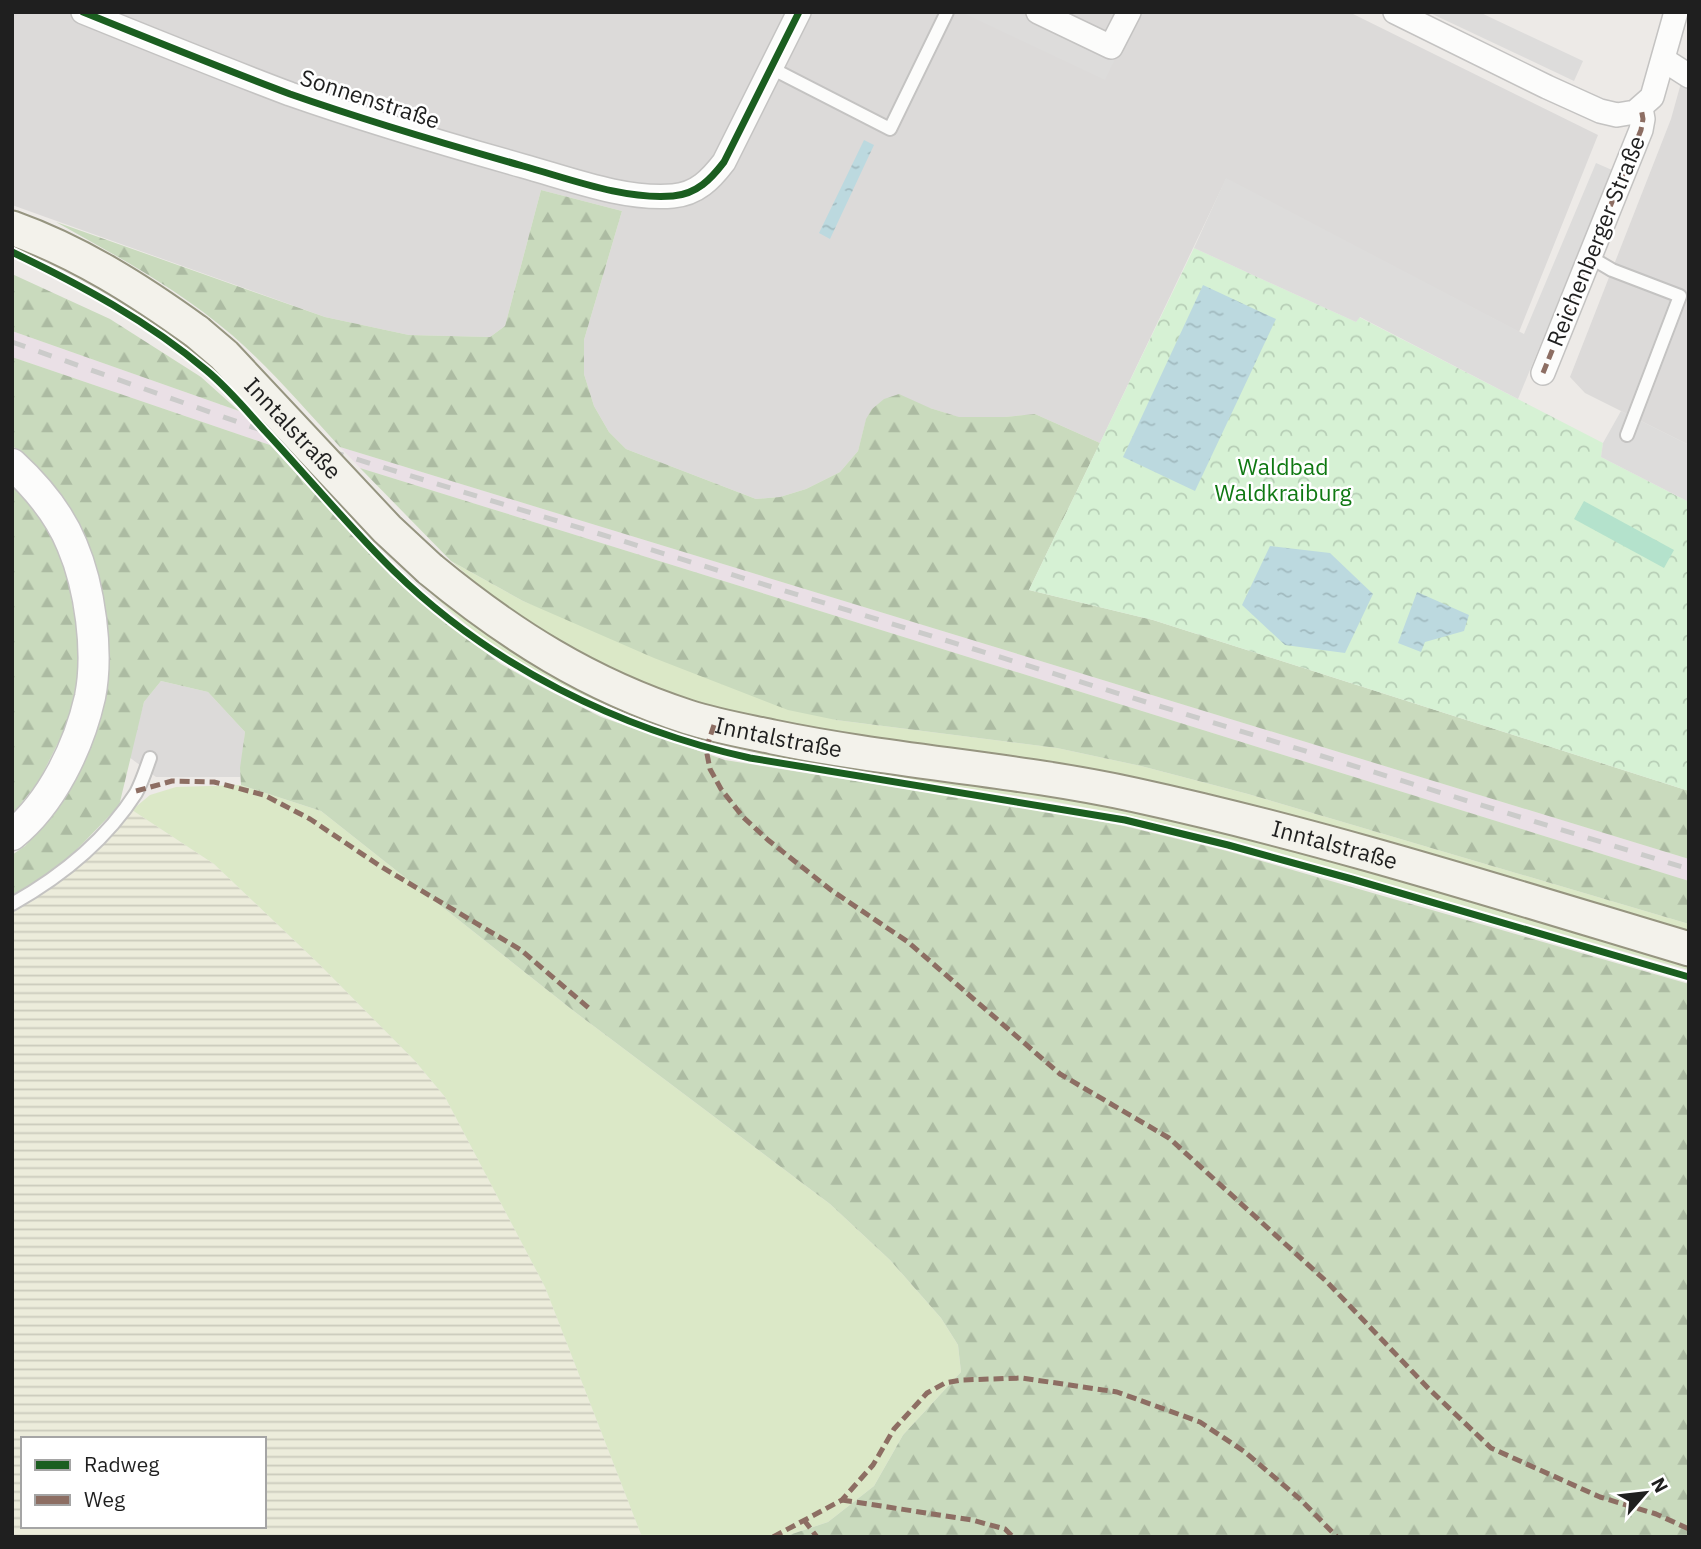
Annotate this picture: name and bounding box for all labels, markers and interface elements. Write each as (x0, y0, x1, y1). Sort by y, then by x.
street label: Sonnenstraße (297, 61, 444, 135)
street label: Reichenberger Straße (1539, 131, 1651, 350)
street label: Inntalstraße (238, 370, 349, 485)
park label: Waldbad Waldkraiburg (1214, 451, 1352, 507)
street label: Inntalstraße (712, 709, 844, 763)
street label: Inntalstraße (1269, 812, 1401, 875)
legend (21, 1437, 266, 1528)
text: Radweg (84, 1450, 159, 1478)
north arrow (1610, 1458, 1680, 1528)
text: N (1646, 1473, 1674, 1497)
text: Weg (84, 1485, 125, 1513)

